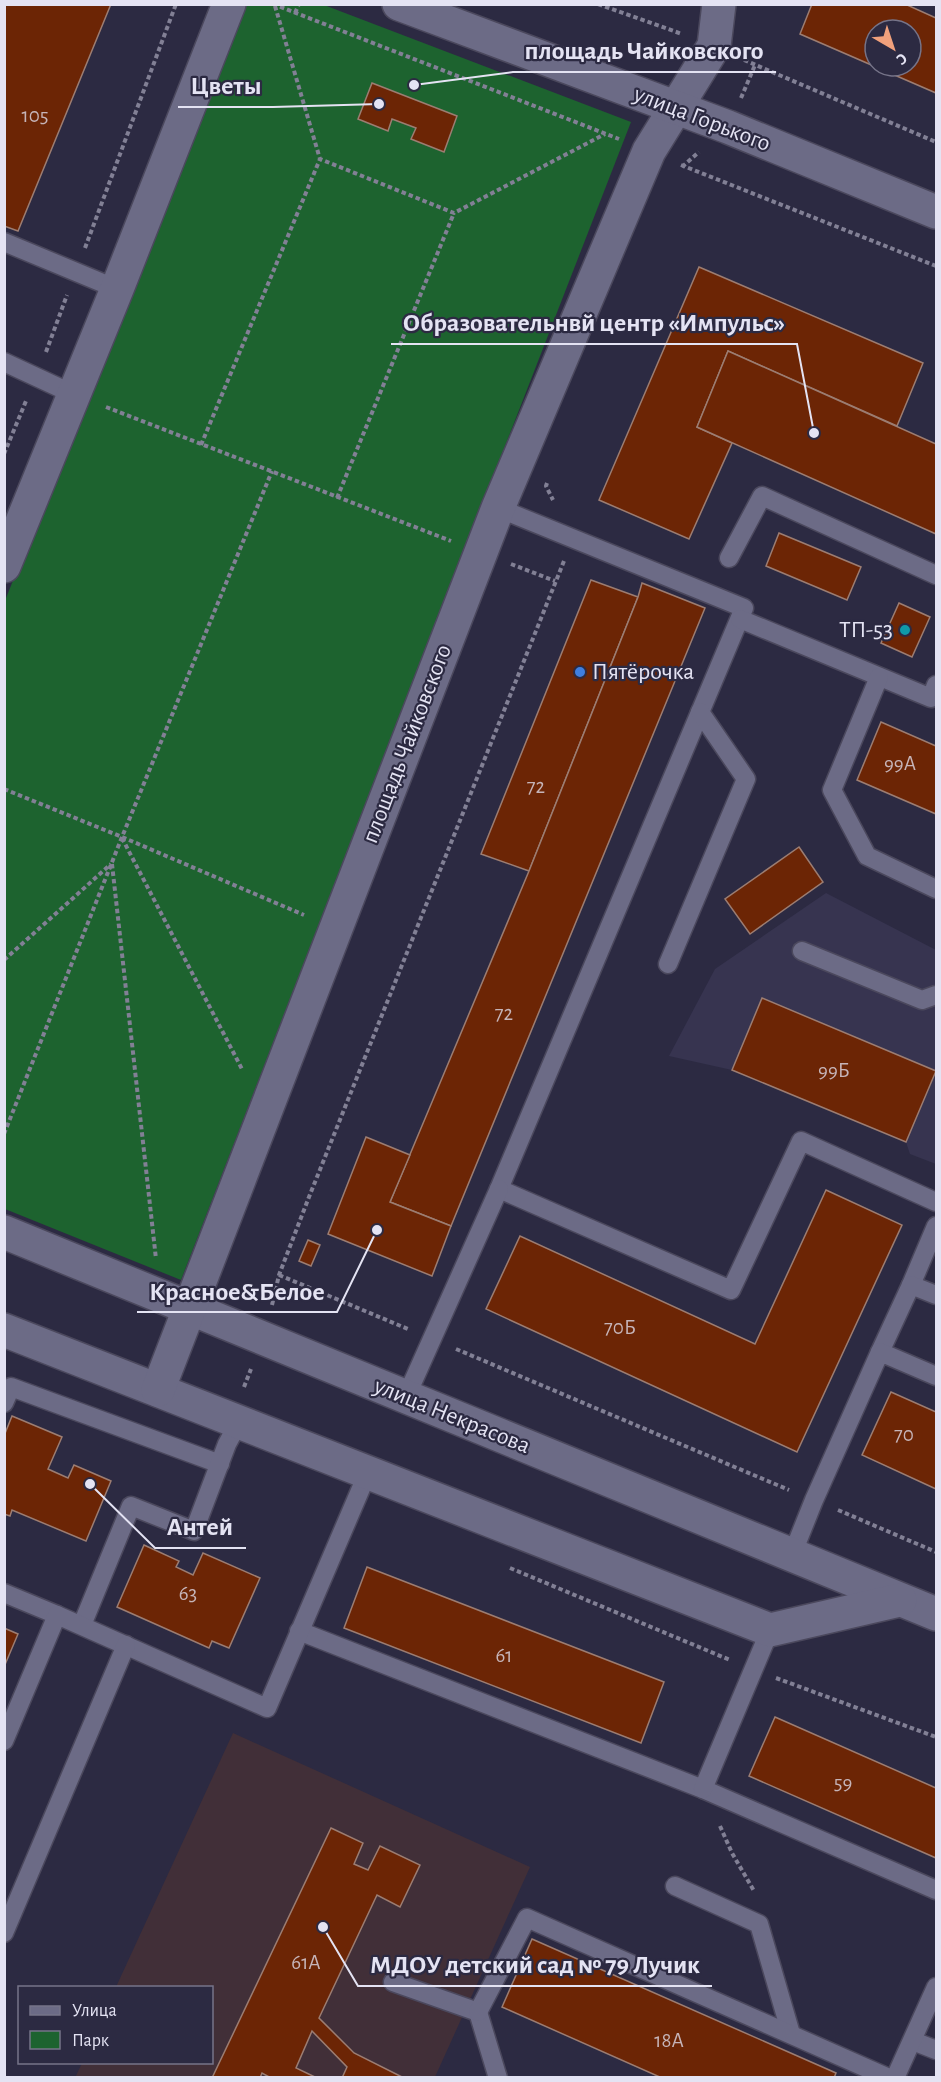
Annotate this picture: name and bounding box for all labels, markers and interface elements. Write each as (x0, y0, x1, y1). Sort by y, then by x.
north arrow (863, 18, 923, 78)
callout: площадь Чайковского (513, 28, 776, 72)
text: площадь Чайковского (525, 38, 764, 64)
text: С (893, 50, 910, 68)
callout: Цветы (178, 63, 273, 107)
text: Цветы (191, 73, 261, 99)
street label: улица Горького (629, 82, 774, 156)
house number: 105 (21, 105, 49, 126)
callout: Образовательнвй центр «Импульс» (391, 300, 797, 344)
text: Образовательнвй центр «Импульс» (403, 310, 785, 336)
place label: ТП-53 (839, 618, 893, 642)
marker: ТП-53 (898, 623, 912, 637)
street label: площадь Чайковского (358, 641, 456, 847)
place label: Пятёрочка (592, 660, 694, 684)
marker: Пятёрочка (573, 665, 587, 679)
house number: 99А (884, 753, 916, 774)
house number: 72 (527, 776, 545, 797)
house number: 72 (495, 1003, 513, 1024)
house number: 99Б (818, 1060, 850, 1081)
callout: Красное&Белое (137, 1268, 337, 1312)
text: Красное&Белое (149, 1279, 325, 1305)
house number: 70Б (604, 1317, 636, 1338)
street label: улица Некрасова (370, 1373, 533, 1458)
house number: 70 (894, 1424, 914, 1445)
callout: Антей (155, 1504, 246, 1548)
text: Антей (167, 1514, 233, 1540)
house number: 63 (179, 1583, 197, 1604)
house number: 61 (495, 1645, 513, 1666)
house number: 59 (834, 1772, 852, 1793)
callout: МДОУ детский сад № 79 Лучик (358, 1942, 712, 1986)
house number: 61А (291, 1952, 321, 1973)
text: МДОУ детский сад № 79 Лучик (370, 1952, 700, 1978)
legend (18, 1986, 213, 2064)
text: Улица (72, 2002, 117, 2020)
house number: 18А (654, 2030, 684, 2051)
text: Парк (72, 2032, 110, 2050)

